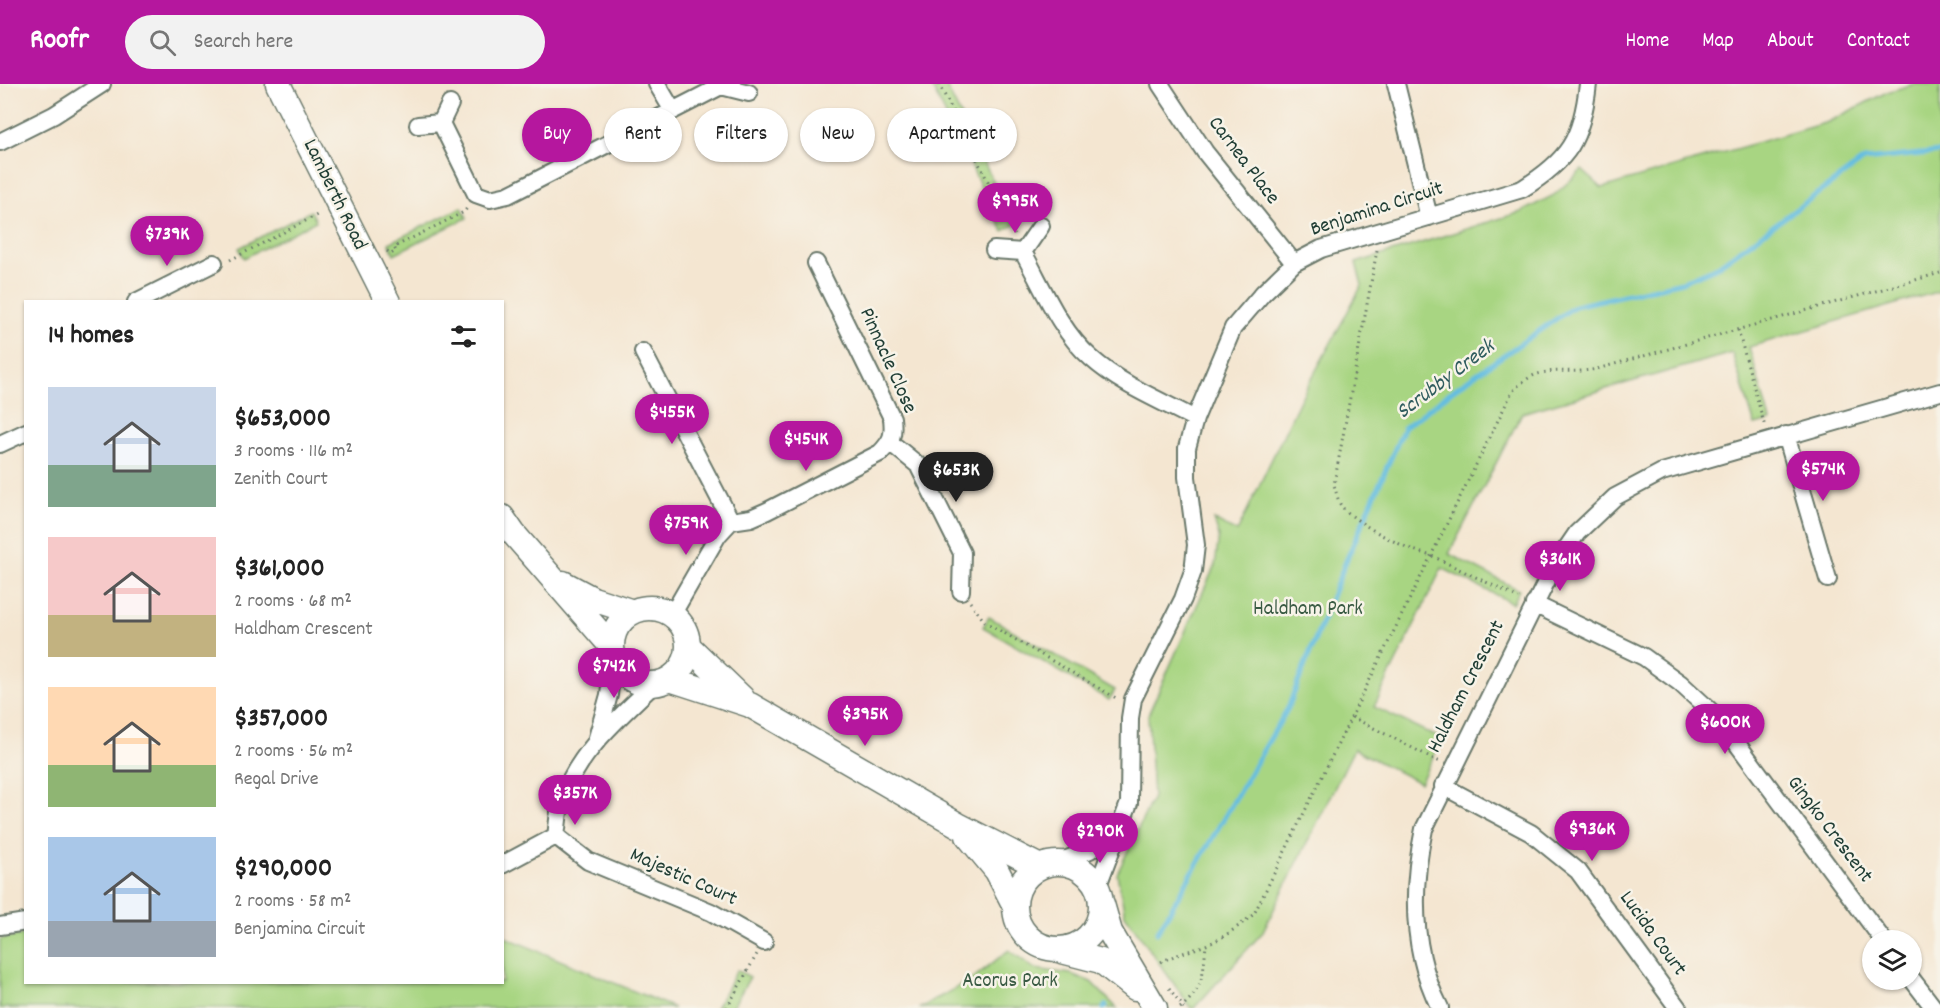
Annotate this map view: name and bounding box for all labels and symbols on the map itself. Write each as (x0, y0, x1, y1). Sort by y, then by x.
street label: Carnea Place (1200, 111, 1286, 211)
street label: Lamberth Road (294, 134, 374, 256)
street label: Benjamina Circuit (1307, 174, 1447, 246)
pin: $995K (973, 183, 1057, 234)
pin: $739K (125, 216, 209, 267)
street label: Pinnacle Close (850, 303, 924, 419)
water label: Scrubby Creek (1390, 331, 1503, 427)
pin: $455K (630, 394, 714, 445)
pin: $454K (764, 421, 848, 472)
pin: $574K (1781, 451, 1865, 502)
pin: $653K (914, 452, 998, 503)
pin: $759K (644, 505, 728, 556)
pin: $361K (1518, 541, 1602, 592)
park label: Haldham Park (1253, 595, 1363, 625)
street label: Haldham Crescent (1421, 615, 1514, 759)
pin: $742K (572, 648, 656, 699)
pin: $395K (823, 696, 907, 747)
pin: $600K (1683, 704, 1767, 755)
street label: Gingko Crescent (1779, 770, 1879, 890)
pin: $357K (533, 775, 617, 826)
pin: $936K (1550, 811, 1634, 862)
pin: $290K (1058, 813, 1142, 864)
street label: Majestic Court (624, 841, 742, 915)
street label: Lucida Court (1611, 885, 1693, 983)
park label: Acorus Park (962, 967, 1058, 997)

